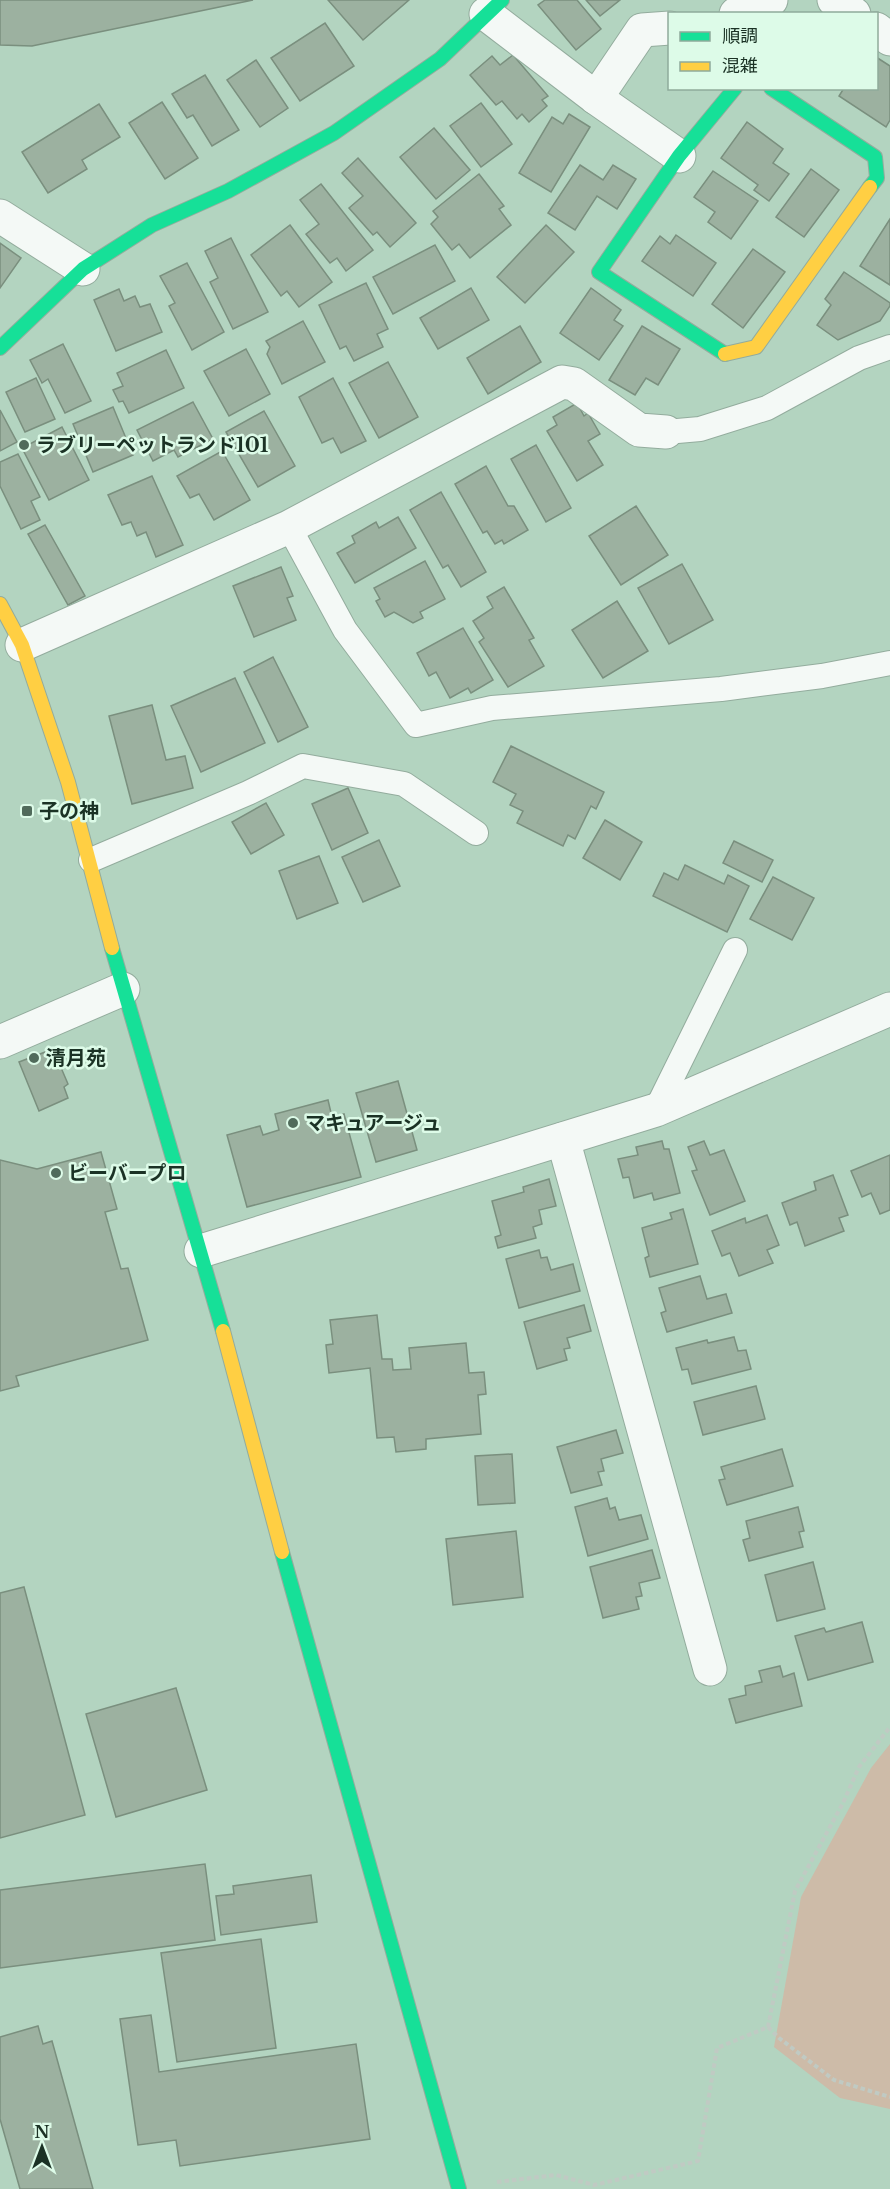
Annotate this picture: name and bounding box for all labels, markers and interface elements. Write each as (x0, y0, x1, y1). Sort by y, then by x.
legend (668, 12, 878, 90)
text: 順調 (722, 25, 758, 47)
text: 混雑 (722, 55, 758, 77)
place label: ラブリーペットランド101 (36, 433, 269, 457)
marker: ラブリーペットランド101 (17, 438, 31, 452)
place label: 子の神 (39, 799, 99, 823)
marker: 子の神 (20, 804, 34, 818)
place label: 清月苑 (46, 1046, 106, 1070)
marker: 清月苑 (27, 1051, 41, 1065)
place label: マキュアージュ (305, 1111, 442, 1135)
marker: マキュアージュ (286, 1116, 300, 1130)
place label: ビーバープロ (68, 1161, 187, 1185)
marker: ビーバープロ (49, 1166, 63, 1180)
north arrow (12, 2117, 72, 2177)
text: N (34, 2122, 50, 2142)

